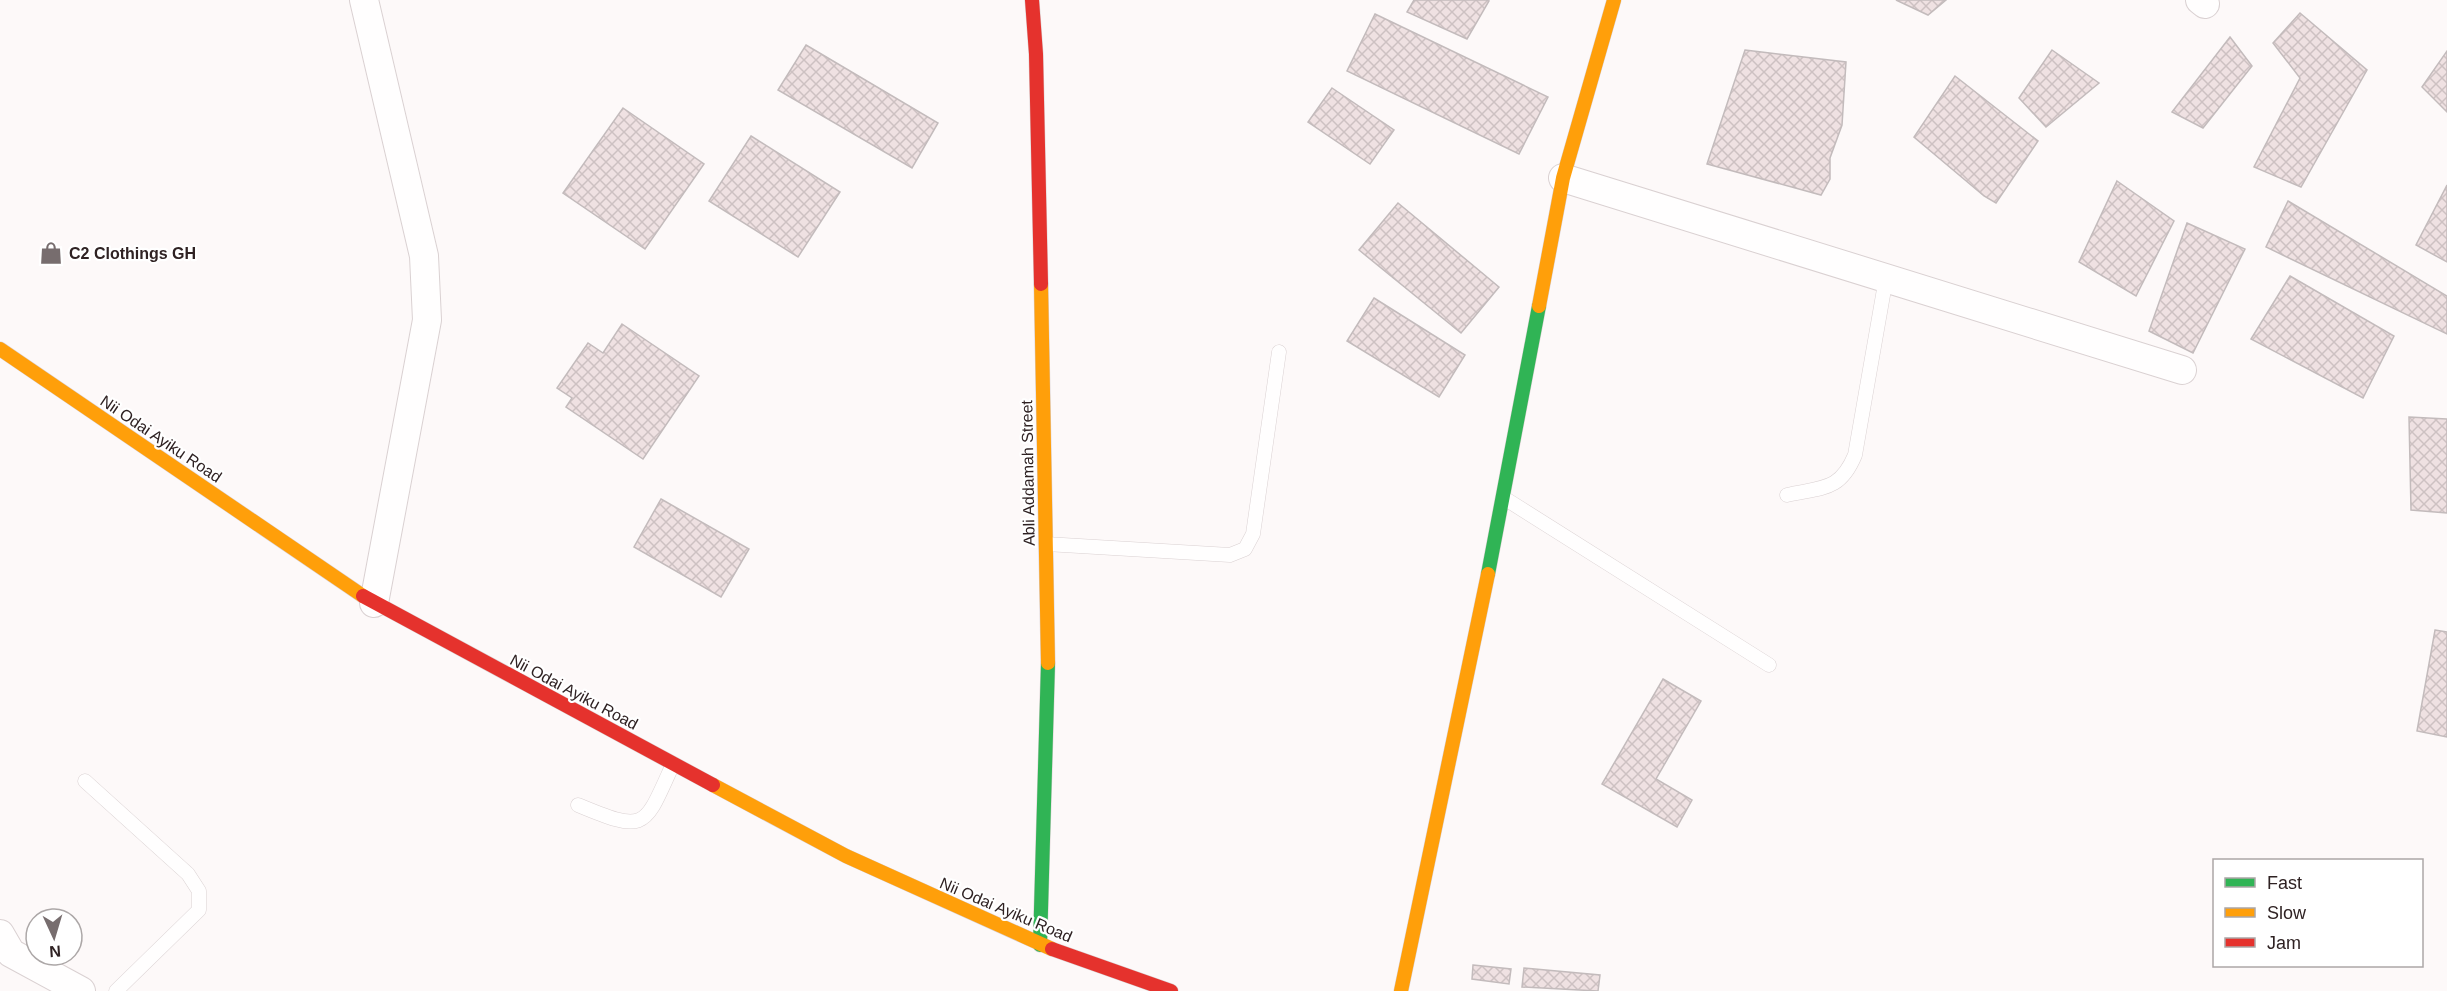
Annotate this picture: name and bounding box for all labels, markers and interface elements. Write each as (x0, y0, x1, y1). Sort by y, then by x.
shop icon: C2 Clothings GH (38, 240, 64, 266)
place label: C2 Clothings GH (69, 245, 196, 262)
street label: Nii Odai Ayiku Road (97, 392, 225, 486)
street label: Abli Addamah Street (1018, 399, 1038, 546)
street label: Nii Odai Ayiku Road (507, 651, 641, 733)
legend (2213, 859, 2423, 967)
text: Fast (2267, 873, 2302, 893)
street label: Nii Odai Ayiku Road (937, 874, 1075, 946)
text: Slow (2267, 903, 2307, 923)
north arrow (24, 907, 84, 967)
text: Jam (2267, 933, 2301, 953)
text: N (49, 943, 61, 960)

